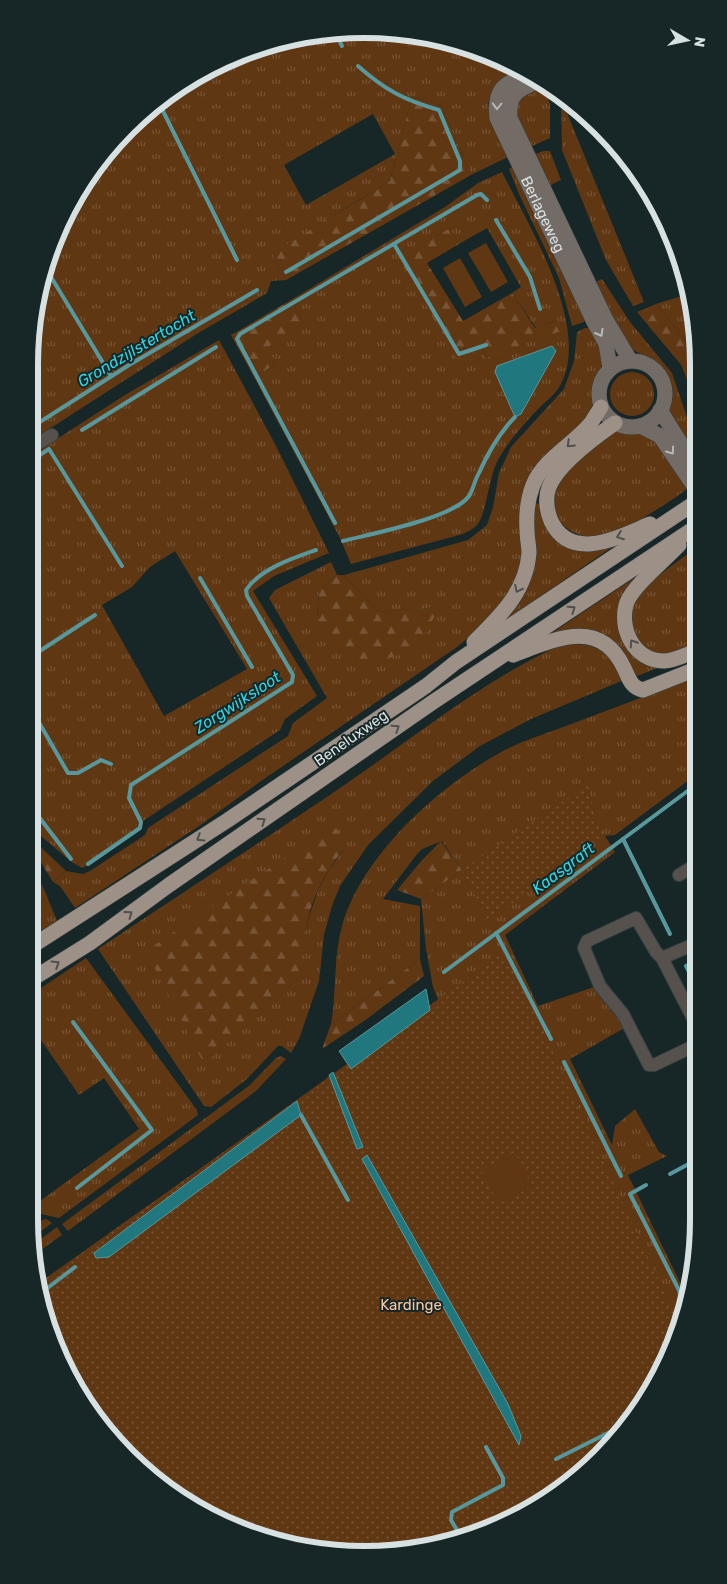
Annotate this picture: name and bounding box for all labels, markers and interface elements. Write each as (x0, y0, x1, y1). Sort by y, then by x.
north arrow (662, 15, 712, 65)
text: N (690, 36, 709, 48)
one-way arrow (491, 103, 502, 111)
street label: Berlageweg (517, 173, 569, 255)
water label: Grondzijlstertocht (74, 305, 199, 391)
one-way arrow (593, 327, 603, 336)
one-way arrow (566, 438, 575, 447)
one-way arrow (665, 445, 674, 455)
one-way arrow (616, 530, 625, 541)
one-way arrow (515, 584, 525, 593)
one-way arrow (567, 605, 576, 615)
one-way arrow (630, 640, 639, 649)
water label: Zorgwijksloot (190, 667, 285, 738)
street label: Beneluxweg (311, 706, 391, 770)
one-way arrow (390, 725, 399, 734)
one-way arrow (256, 818, 266, 827)
one-way arrow (196, 832, 205, 841)
water label: Kaasgraft (528, 838, 599, 898)
one-way arrow (123, 911, 133, 920)
one-way arrow (50, 961, 59, 970)
park label: Kardinge (380, 1296, 442, 1314)

